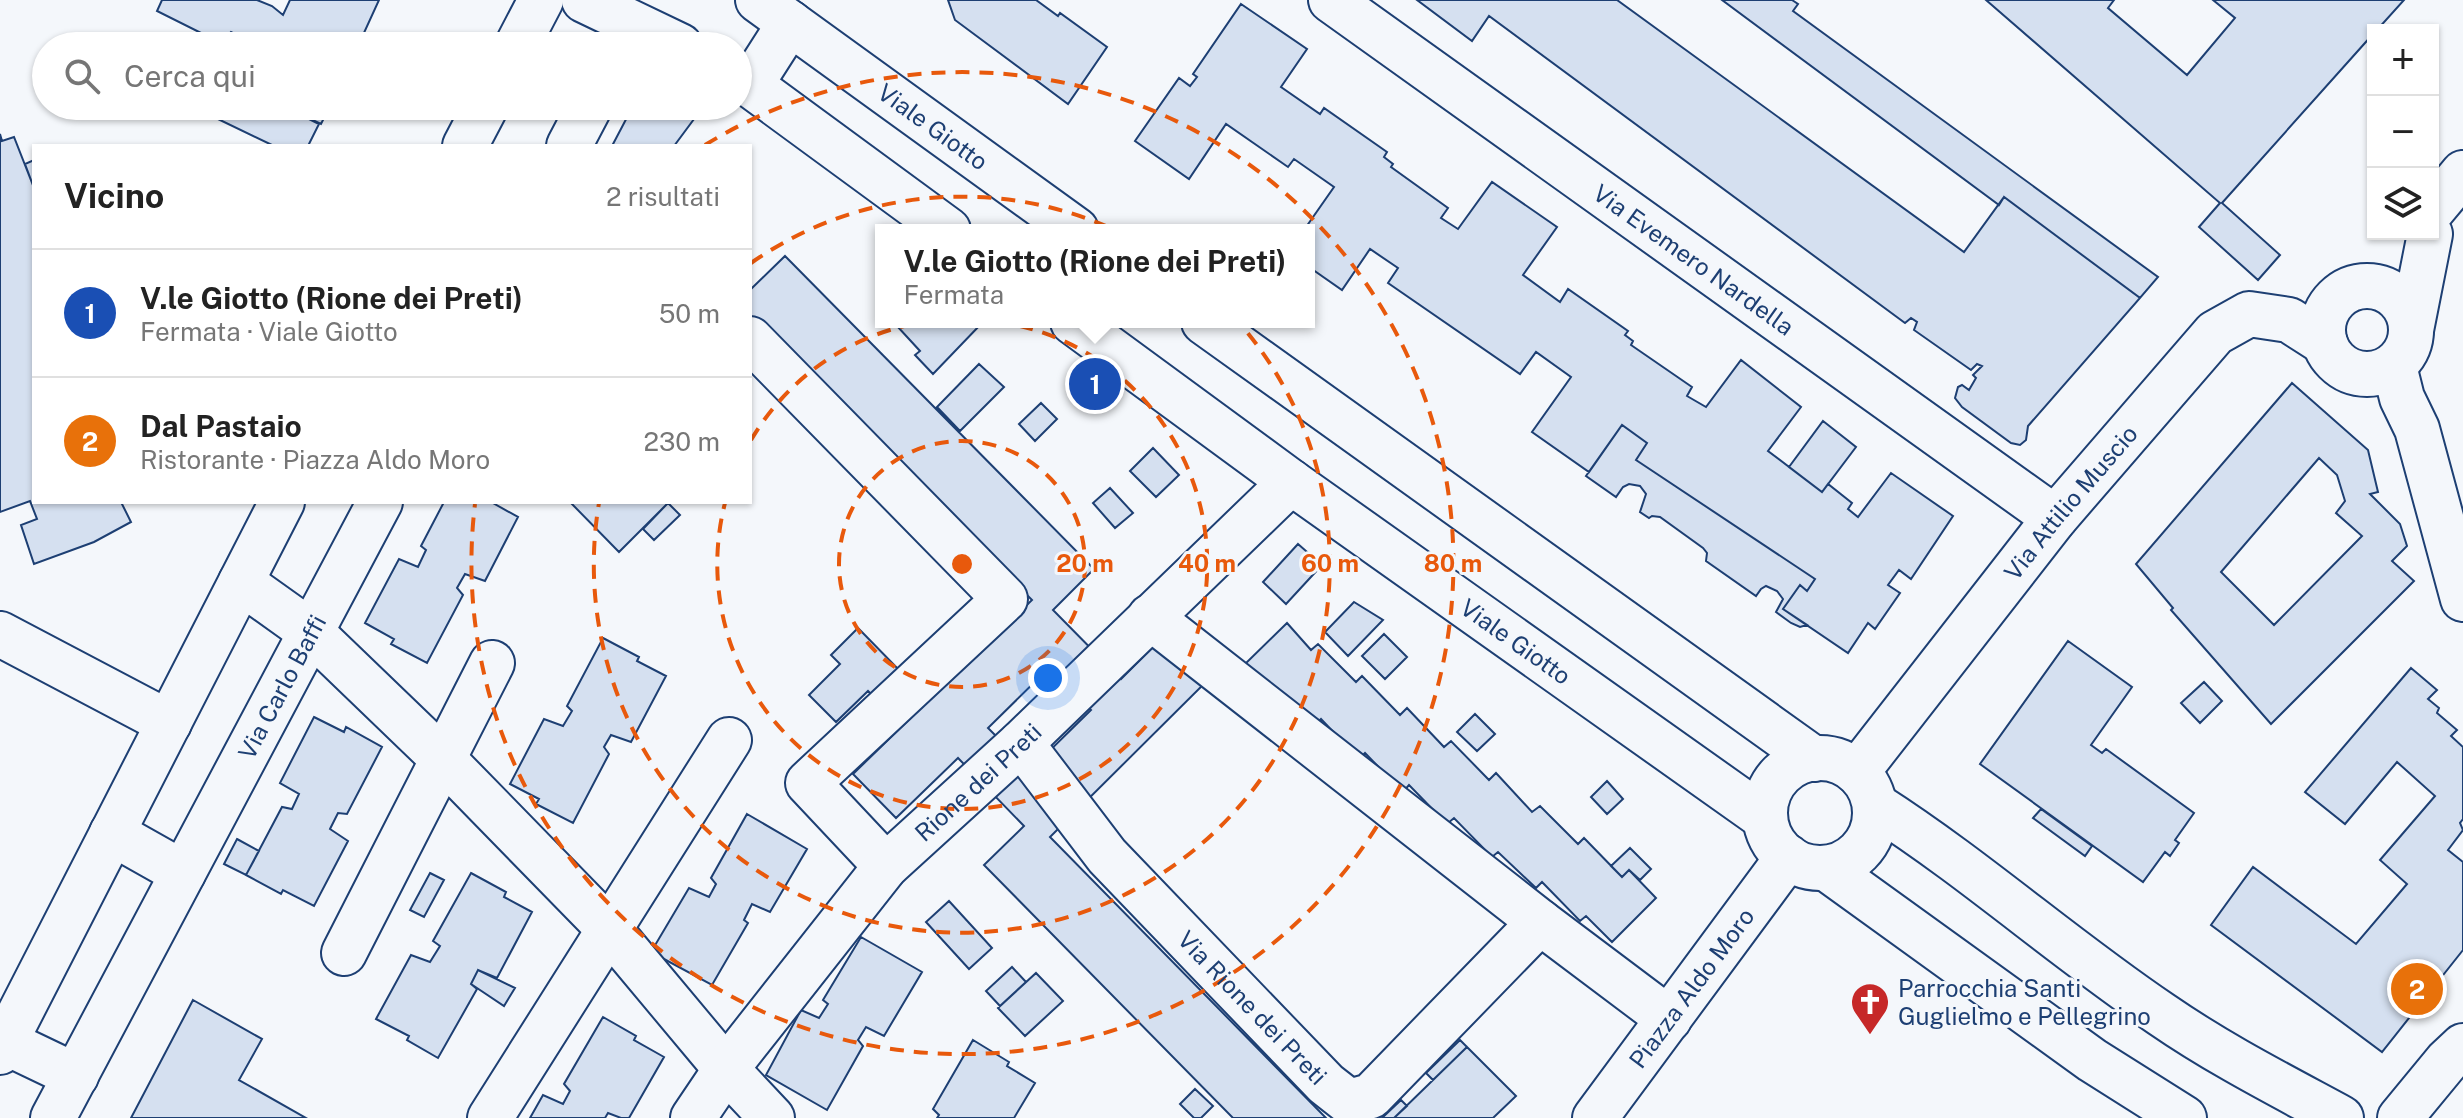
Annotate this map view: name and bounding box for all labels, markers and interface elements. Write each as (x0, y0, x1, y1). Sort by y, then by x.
map controls (2367, 24, 2439, 240)
button: + (2367, 24, 2439, 96)
search box (32, 32, 752, 120)
icon: search (60, 54, 104, 98)
text: Cerca qui (124, 58, 256, 94)
street label: Viale Giotto (873, 78, 993, 176)
button: − (2367, 96, 2439, 168)
button: layers (2367, 168, 2439, 240)
text: Vicino (64, 176, 164, 216)
street label: Via Evemero Nardella (1588, 178, 1799, 341)
text: 2 risultati (606, 181, 720, 212)
popup (875, 224, 1315, 328)
text: V.le Giotto (Rione dei Preti) (904, 243, 1286, 279)
text: Fermata (904, 279, 1004, 310)
text: V.le Giotto (Rione dei Preti) (140, 280, 523, 316)
text: 1 (84, 298, 96, 329)
text: 50 m (659, 298, 720, 329)
text: Fermata · Viale Giotto (140, 316, 398, 347)
pin: 1 (1069, 354, 1121, 414)
text: Dal Pastaio (140, 408, 302, 444)
street label: Via Attilio Muscio (1998, 419, 2143, 585)
text: 2 (82, 426, 98, 457)
text: 230 m (644, 426, 720, 457)
text: Ristorante · Piazza Aldo Moro (140, 444, 490, 475)
text: 20 m (1056, 549, 1114, 577)
text: 40 m (1178, 549, 1236, 577)
text: 60 m (1301, 549, 1359, 577)
text: 80 m (1424, 549, 1482, 577)
centre of rings (948, 550, 976, 578)
street label: Viale Giotto (1455, 593, 1576, 690)
street label: Via Carlo Baffi (232, 610, 332, 764)
your location (1028, 658, 1068, 698)
street label: Rione dei Preti (909, 717, 1047, 847)
street label: Piazza Aldo Moro (1623, 902, 1760, 1073)
street label: Via Rione dei Preti (1172, 925, 1333, 1090)
pin: 2 (2391, 959, 2443, 1019)
place label: Parrocchia Santi Guglielmo e Pellegrino (1898, 974, 2151, 1030)
church icon: Parrocchia Santi Guglielmo e Pellegrino (1849, 981, 1891, 1036)

